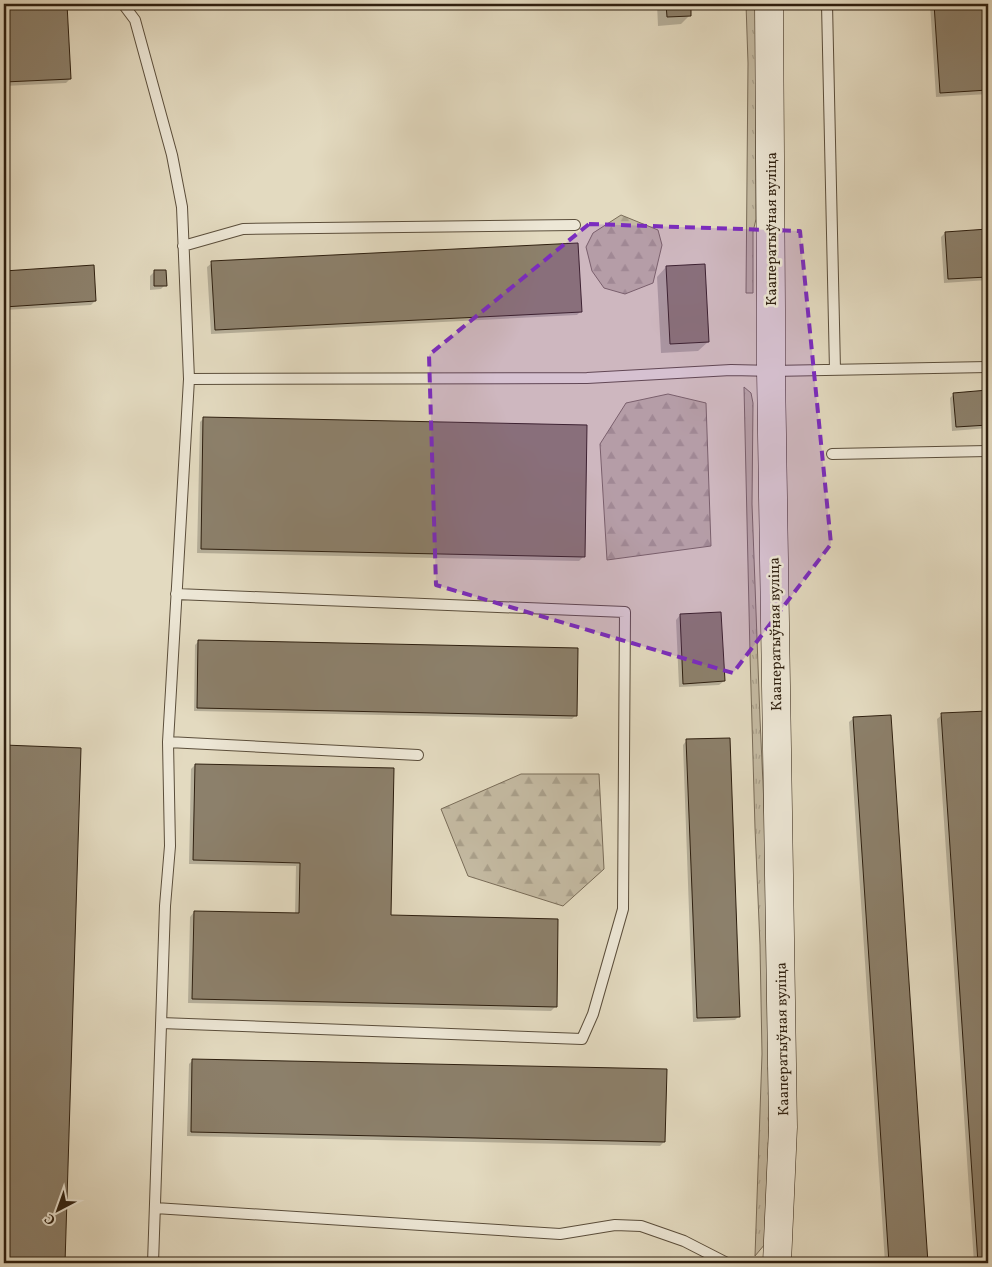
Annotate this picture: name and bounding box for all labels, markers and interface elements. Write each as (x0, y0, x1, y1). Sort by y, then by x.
street label: Кааператыўная вуліца (762, 152, 783, 306)
street label: Кааператыўная вуліца (765, 557, 788, 711)
street label: Кааператыўная вуліца (772, 962, 795, 1116)
north arrow (32, 1184, 82, 1234)
text: С (41, 1209, 60, 1229)

